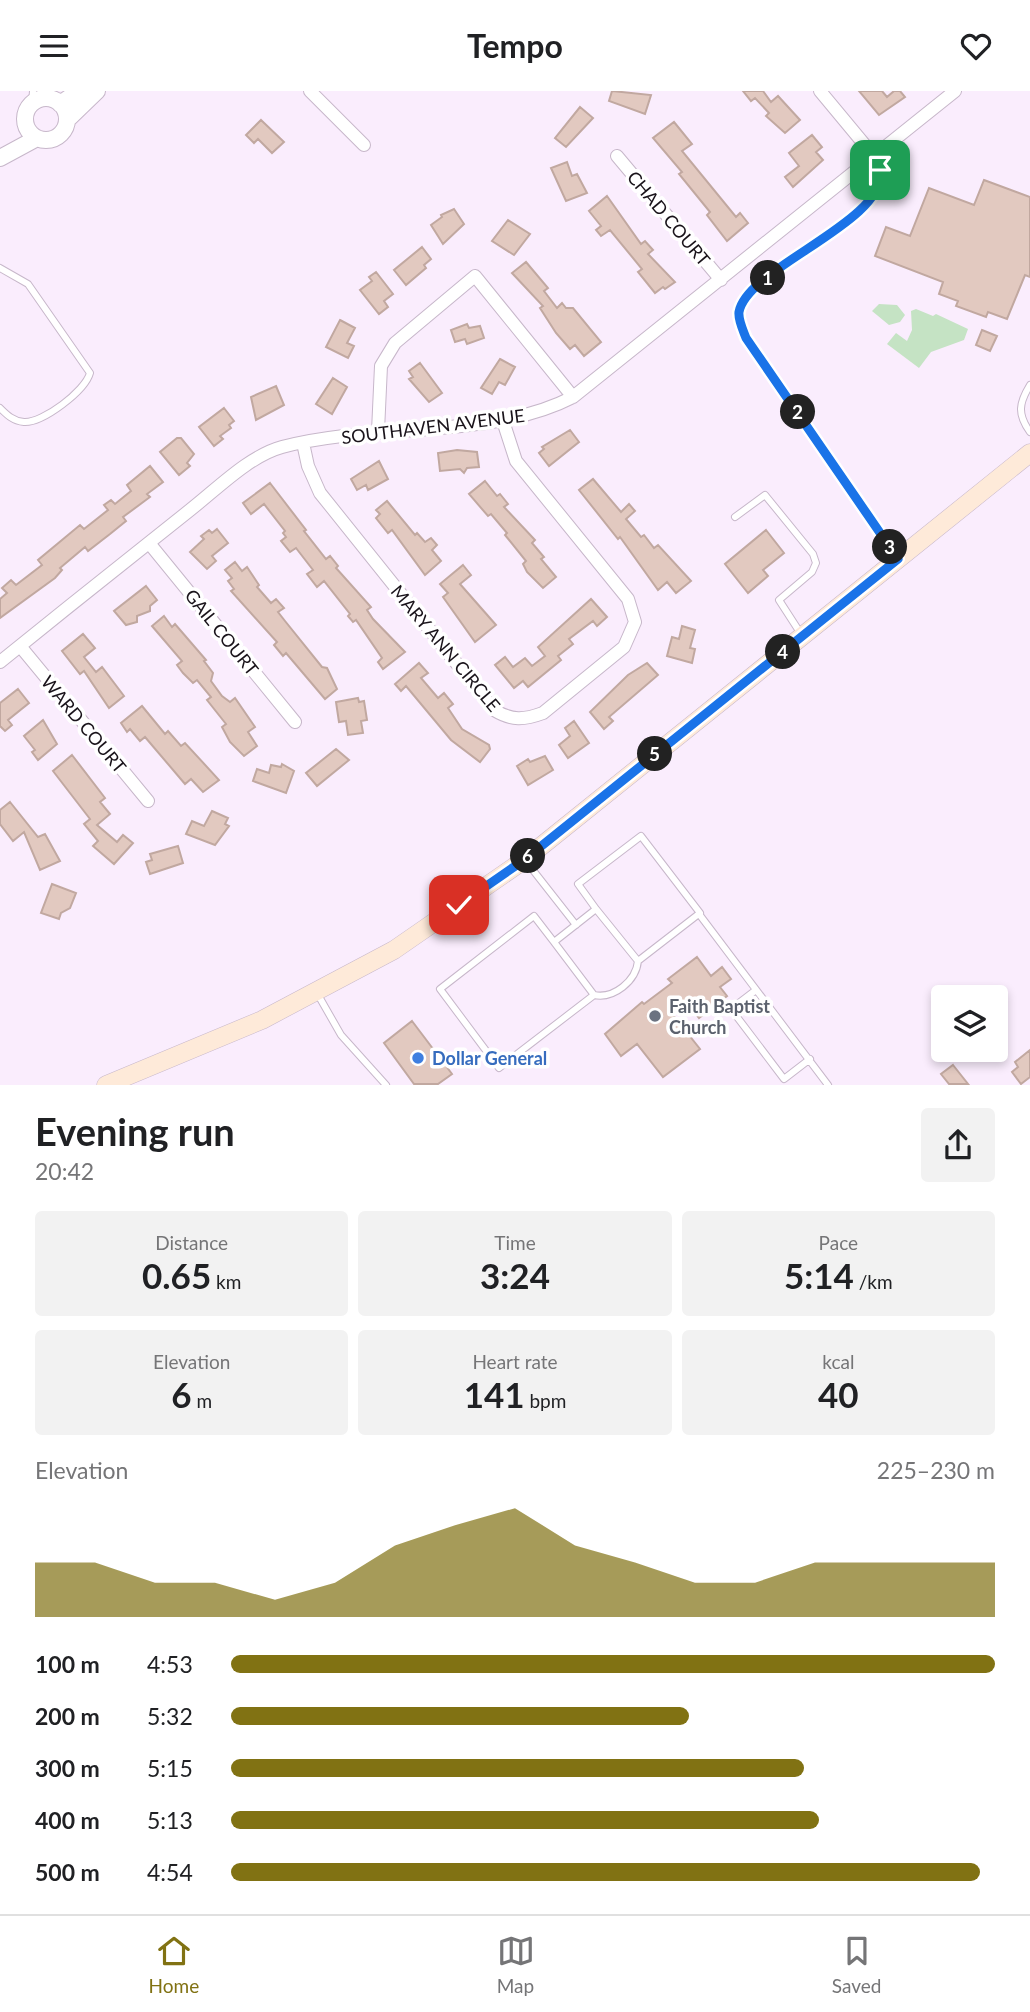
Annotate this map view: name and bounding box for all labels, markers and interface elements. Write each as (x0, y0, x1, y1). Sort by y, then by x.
text: Tempo (467, 26, 563, 65)
icon: menu (35, 27, 73, 65)
icon: heart (957, 27, 995, 65)
pin (850, 140, 910, 200)
icon: arrive (861, 151, 899, 189)
street label: CHAD COURT (623, 166, 715, 270)
pin: 1 (750, 261, 786, 295)
text: 1 (762, 266, 773, 289)
pin: 2 (780, 395, 816, 429)
text: 2 (792, 400, 803, 423)
street label: SOUTHAVEN AVENUE (340, 404, 526, 448)
pin: 3 (872, 529, 908, 565)
text: 3 (884, 535, 895, 558)
street label: MARY ANN CIRCLE (387, 580, 505, 716)
street label: GAIL COURT (181, 584, 264, 680)
pin: 4 (766, 635, 800, 669)
text: 4 (777, 640, 788, 663)
street label: WARD COURT (37, 671, 131, 778)
pin: 5 (638, 737, 672, 771)
text: 5 (649, 742, 660, 765)
pin: 6 (510, 839, 546, 873)
text: 6 (522, 844, 533, 867)
pin (429, 875, 489, 935)
icon: check (440, 886, 478, 924)
map controls (931, 985, 1008, 1062)
button: layers (931, 985, 1008, 1062)
place label: Faith Baptist Church (669, 995, 770, 1038)
marker: Faith Baptist Church (647, 1008, 663, 1024)
place label: Dollar General (432, 1047, 547, 1069)
marker: Dollar General (410, 1050, 426, 1066)
text: Evening run (35, 1108, 235, 1154)
button: share (921, 1108, 995, 1182)
text: 20:42 (35, 1157, 94, 1185)
text: Distance (155, 1231, 228, 1254)
text: Time (494, 1231, 536, 1254)
text: Pace (819, 1231, 858, 1254)
text: 0.65 (142, 1254, 211, 1296)
text: 3:24 (480, 1254, 550, 1296)
text: 5:14 (784, 1254, 854, 1296)
text: km (211, 1270, 241, 1293)
text: /km (854, 1270, 893, 1293)
text: Elevation (153, 1350, 230, 1373)
text: Heart rate (472, 1350, 558, 1373)
text: kcal (822, 1350, 854, 1373)
text: 6 (171, 1373, 192, 1415)
text: 141 (464, 1373, 525, 1415)
text: 40 (818, 1373, 859, 1415)
text: m (192, 1389, 212, 1412)
text: bpm (525, 1389, 566, 1412)
text: Elevation (35, 1456, 128, 1484)
text: 225–230 m (877, 1456, 995, 1484)
text: 100 m (35, 1650, 100, 1678)
text: 4:53 (147, 1650, 193, 1678)
text: 200 m (35, 1702, 100, 1730)
text: 5:32 (147, 1702, 193, 1730)
text: 300 m (35, 1754, 100, 1782)
text: 5:15 (147, 1754, 193, 1782)
text: 400 m (35, 1806, 100, 1834)
text: 5:13 (147, 1806, 193, 1834)
text: 500 m (35, 1858, 100, 1886)
text: 4:54 (147, 1858, 193, 1886)
tab: Home (149, 1932, 199, 1997)
tab: Map (497, 1932, 535, 1997)
tab: Saved (832, 1932, 881, 1997)

